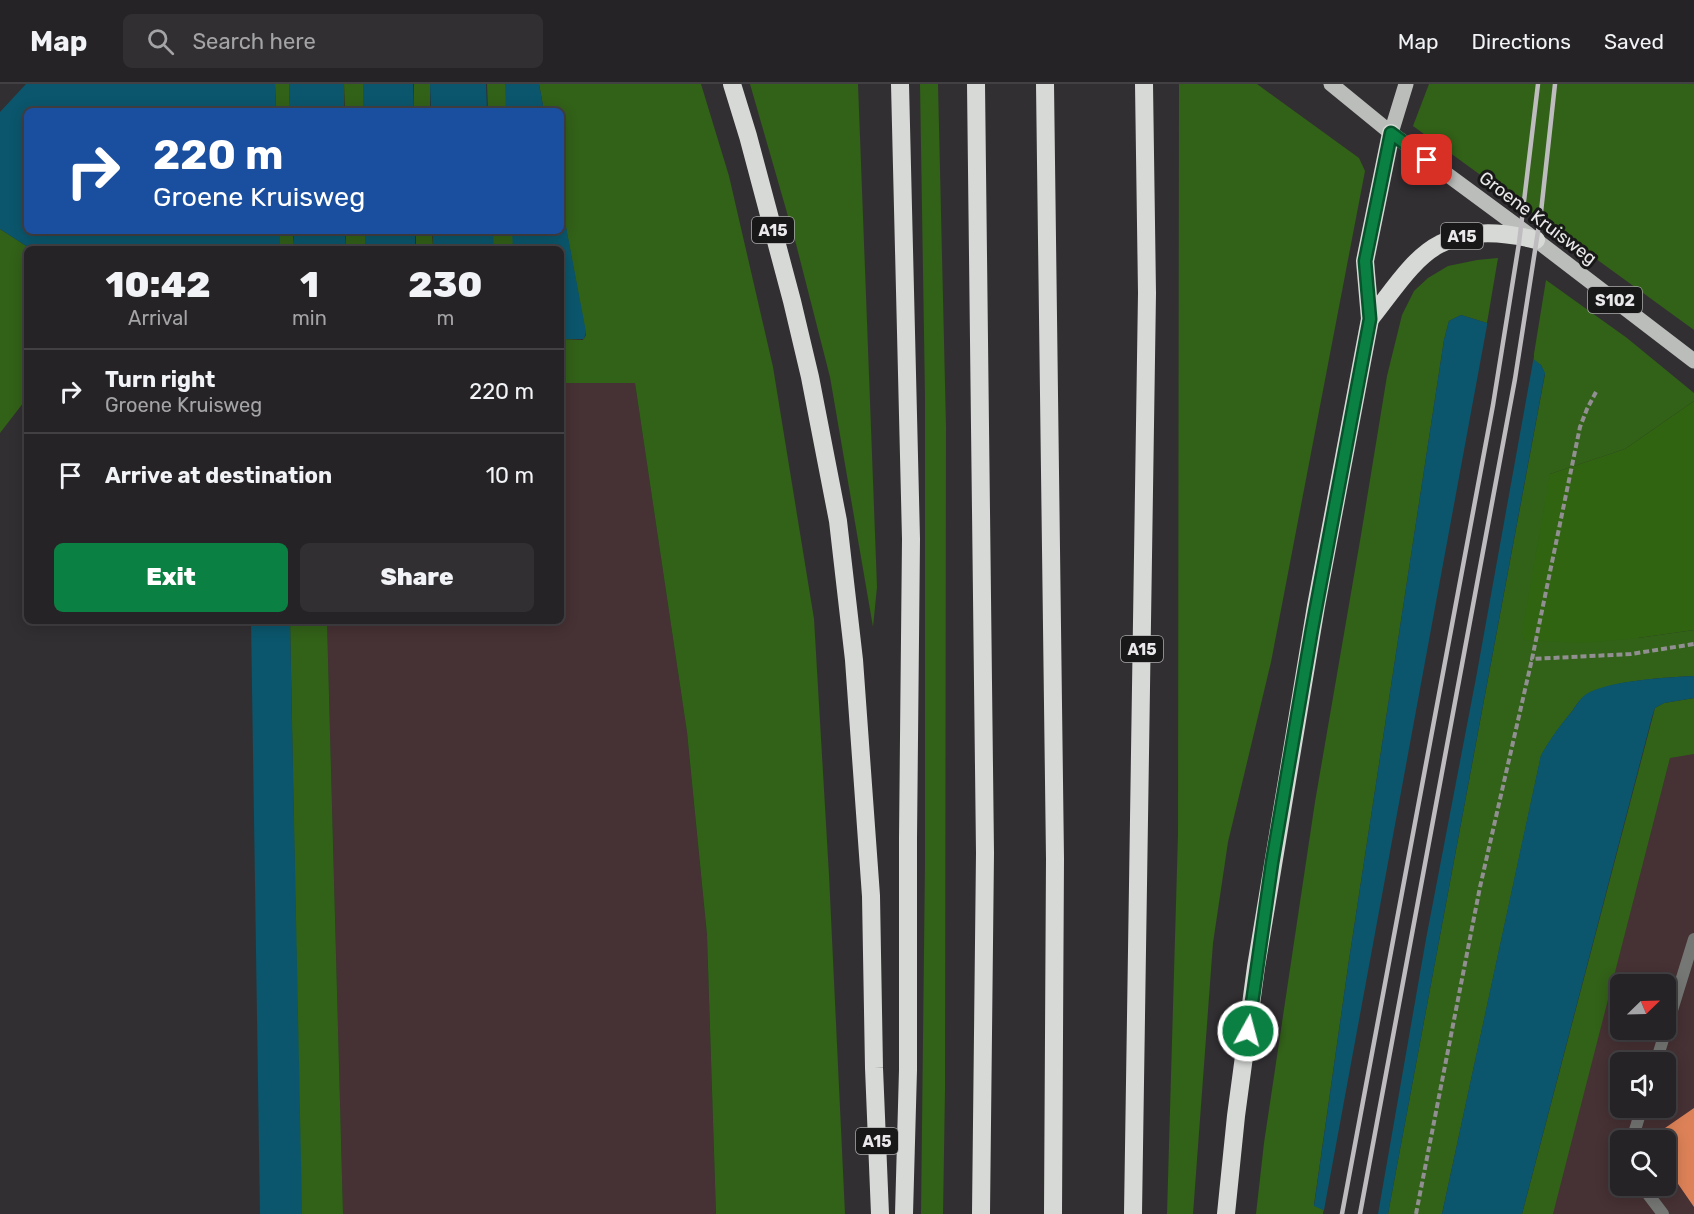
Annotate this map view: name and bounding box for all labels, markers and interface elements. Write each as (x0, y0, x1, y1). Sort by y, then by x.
search box (123, 14, 543, 68)
text: Map (30, 25, 87, 58)
icon: search (144, 25, 177, 58)
text: Search here (192, 28, 316, 55)
text: Map (1398, 29, 1439, 54)
text: Directions (1472, 29, 1571, 54)
text: Saved (1604, 29, 1664, 54)
text: 220 m (153, 130, 284, 180)
icon: right (54, 132, 132, 210)
pin (1401, 134, 1452, 185)
icon: arrive (1410, 143, 1443, 176)
street label: Groene Kruisweg (1475, 167, 1601, 269)
text: Groene Kruisweg (153, 181, 365, 213)
road number: A15 (752, 217, 794, 243)
road number: A15 (1441, 223, 1483, 249)
text: 10:42 (105, 263, 211, 306)
text: 1 (300, 263, 319, 306)
text: 230 (408, 263, 482, 306)
road number: S102 (1588, 287, 1642, 313)
text: Arrival (128, 306, 188, 330)
text: min (292, 306, 327, 330)
text: m (436, 306, 454, 330)
text: Turn right (105, 366, 215, 393)
icon: right (54, 375, 87, 408)
text: 220 m (469, 378, 534, 405)
text: Groene Kruisweg (105, 393, 262, 417)
icon: arrive (54, 459, 87, 492)
text: Arrive at destination (105, 462, 332, 489)
text: 10 m (486, 462, 534, 489)
button: Exit (54, 543, 288, 612)
button: Share (300, 543, 534, 612)
road number: A15 (1121, 636, 1163, 662)
north arrow (1610, 974, 1676, 1040)
map controls (1610, 974, 1676, 1196)
position arrow (1216, 999, 1280, 1063)
button: sound (1610, 1052, 1676, 1118)
road number: A15 (856, 1128, 898, 1154)
button: search (1610, 1130, 1676, 1196)

